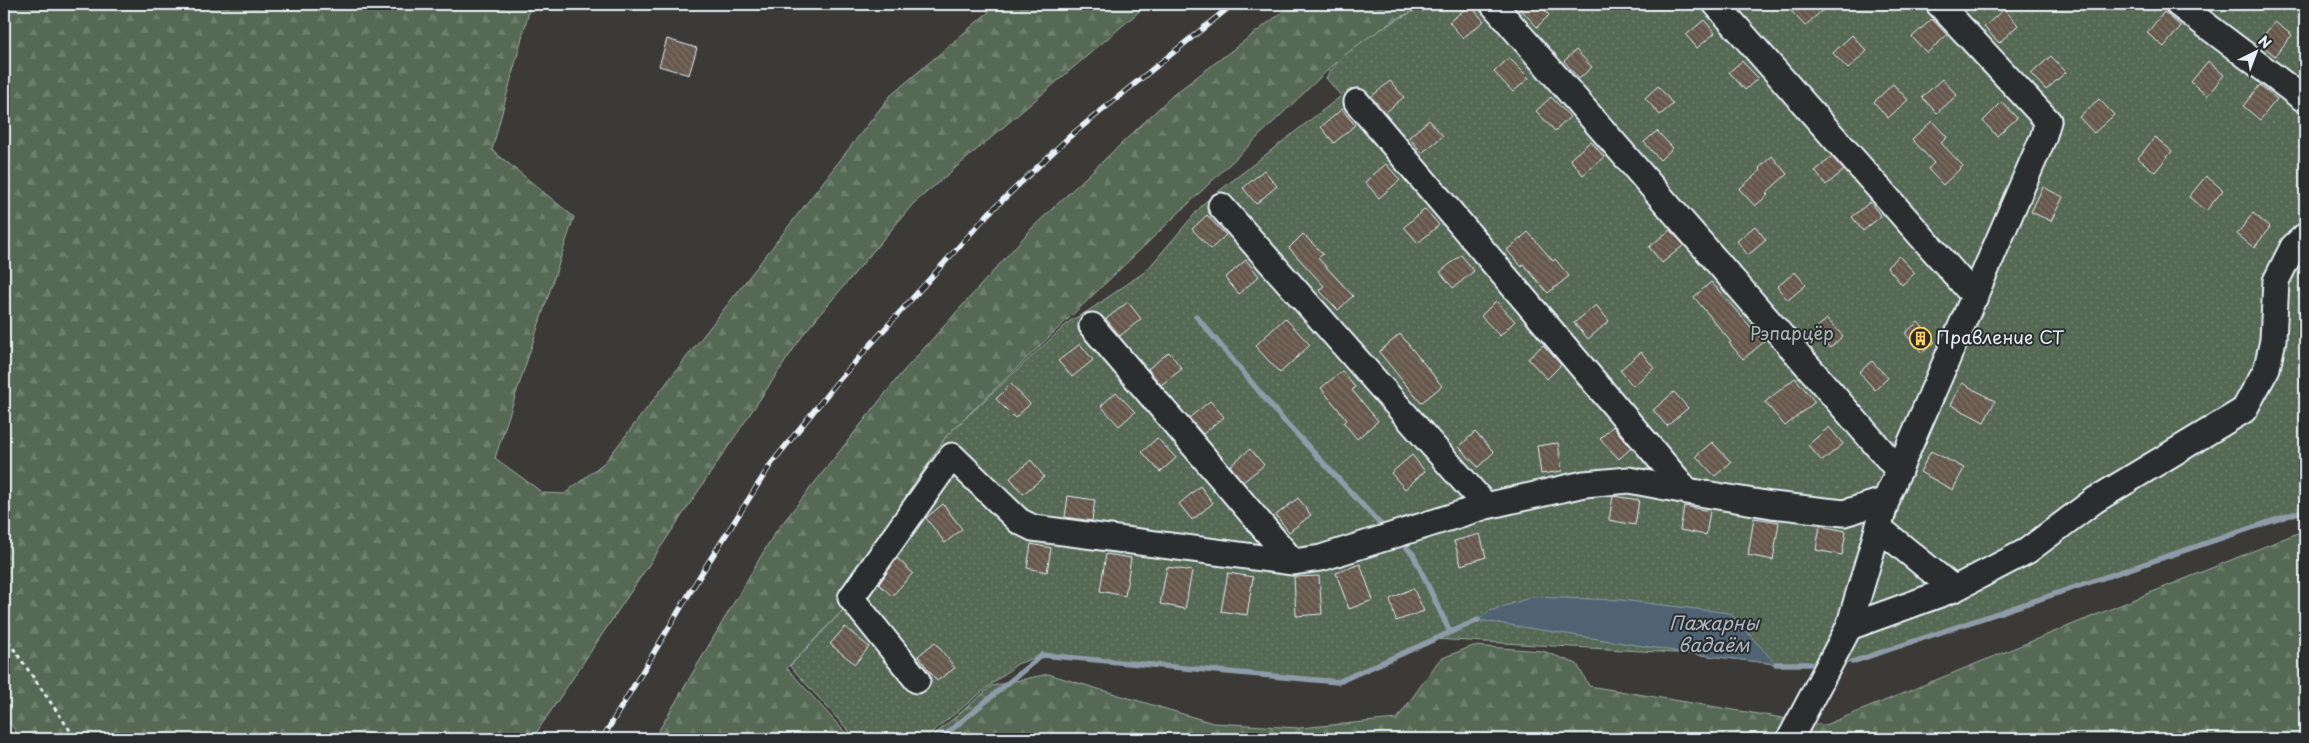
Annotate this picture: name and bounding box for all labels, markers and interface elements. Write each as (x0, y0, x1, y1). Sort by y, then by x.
north arrow (2232, 28, 2282, 78)
text: N (2254, 30, 2276, 53)
park label: Рэпарцёр (1750, 319, 1834, 346)
place label: Правление СТ (1936, 323, 2065, 350)
building icon: Правление СТ (1908, 326, 1932, 350)
water label: Пажарны вадаём (1669, 608, 1760, 658)

